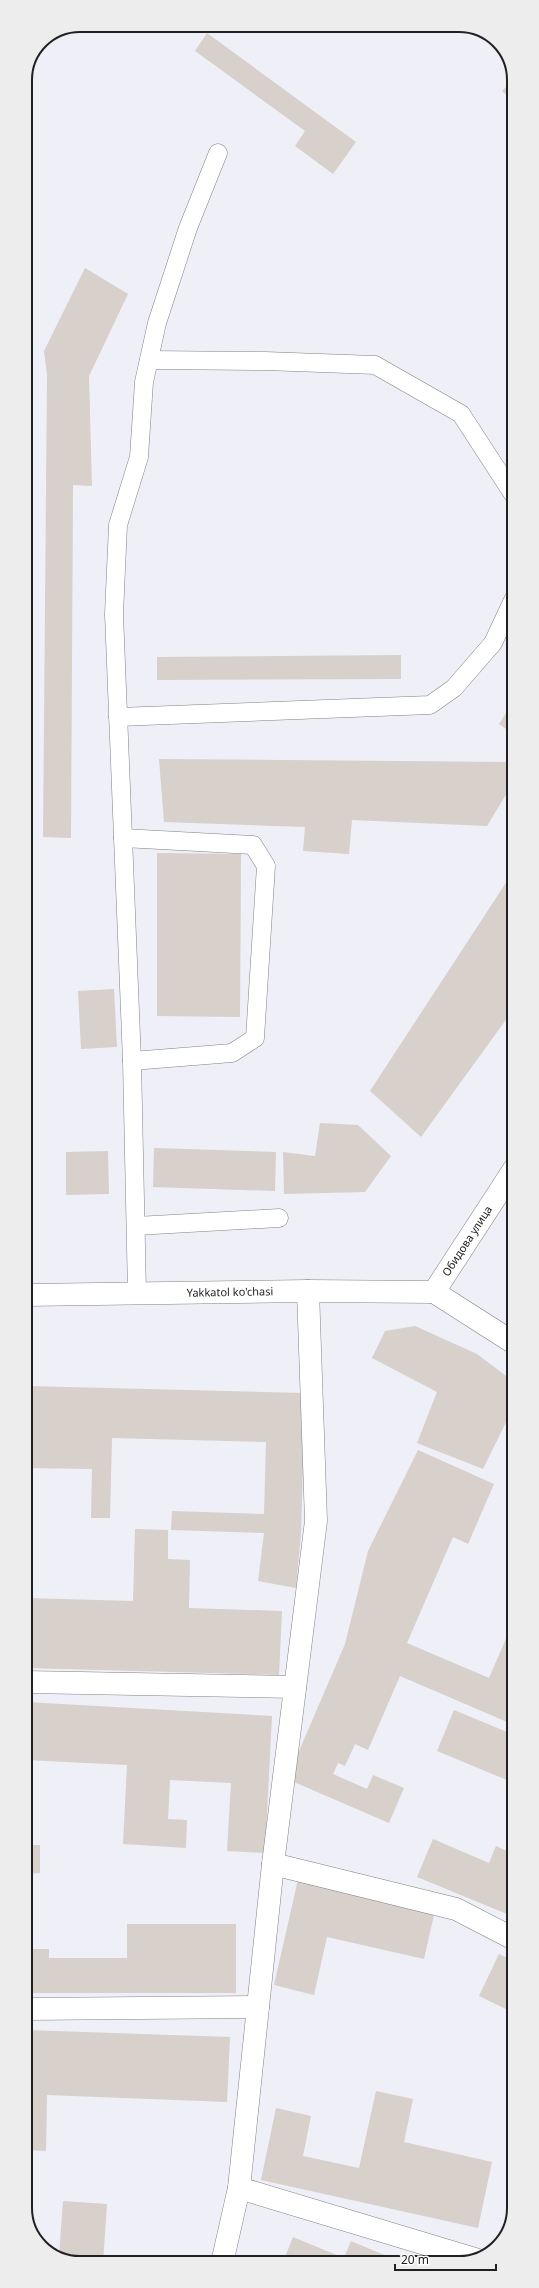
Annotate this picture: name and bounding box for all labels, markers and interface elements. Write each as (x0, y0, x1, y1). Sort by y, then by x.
street label: Обидова улица (438, 1203, 495, 1279)
street label: Yakkatol ko'chasi (187, 1283, 273, 1300)
scale bar (395, 2246, 496, 2272)
text: 20 m (401, 2251, 429, 2268)

